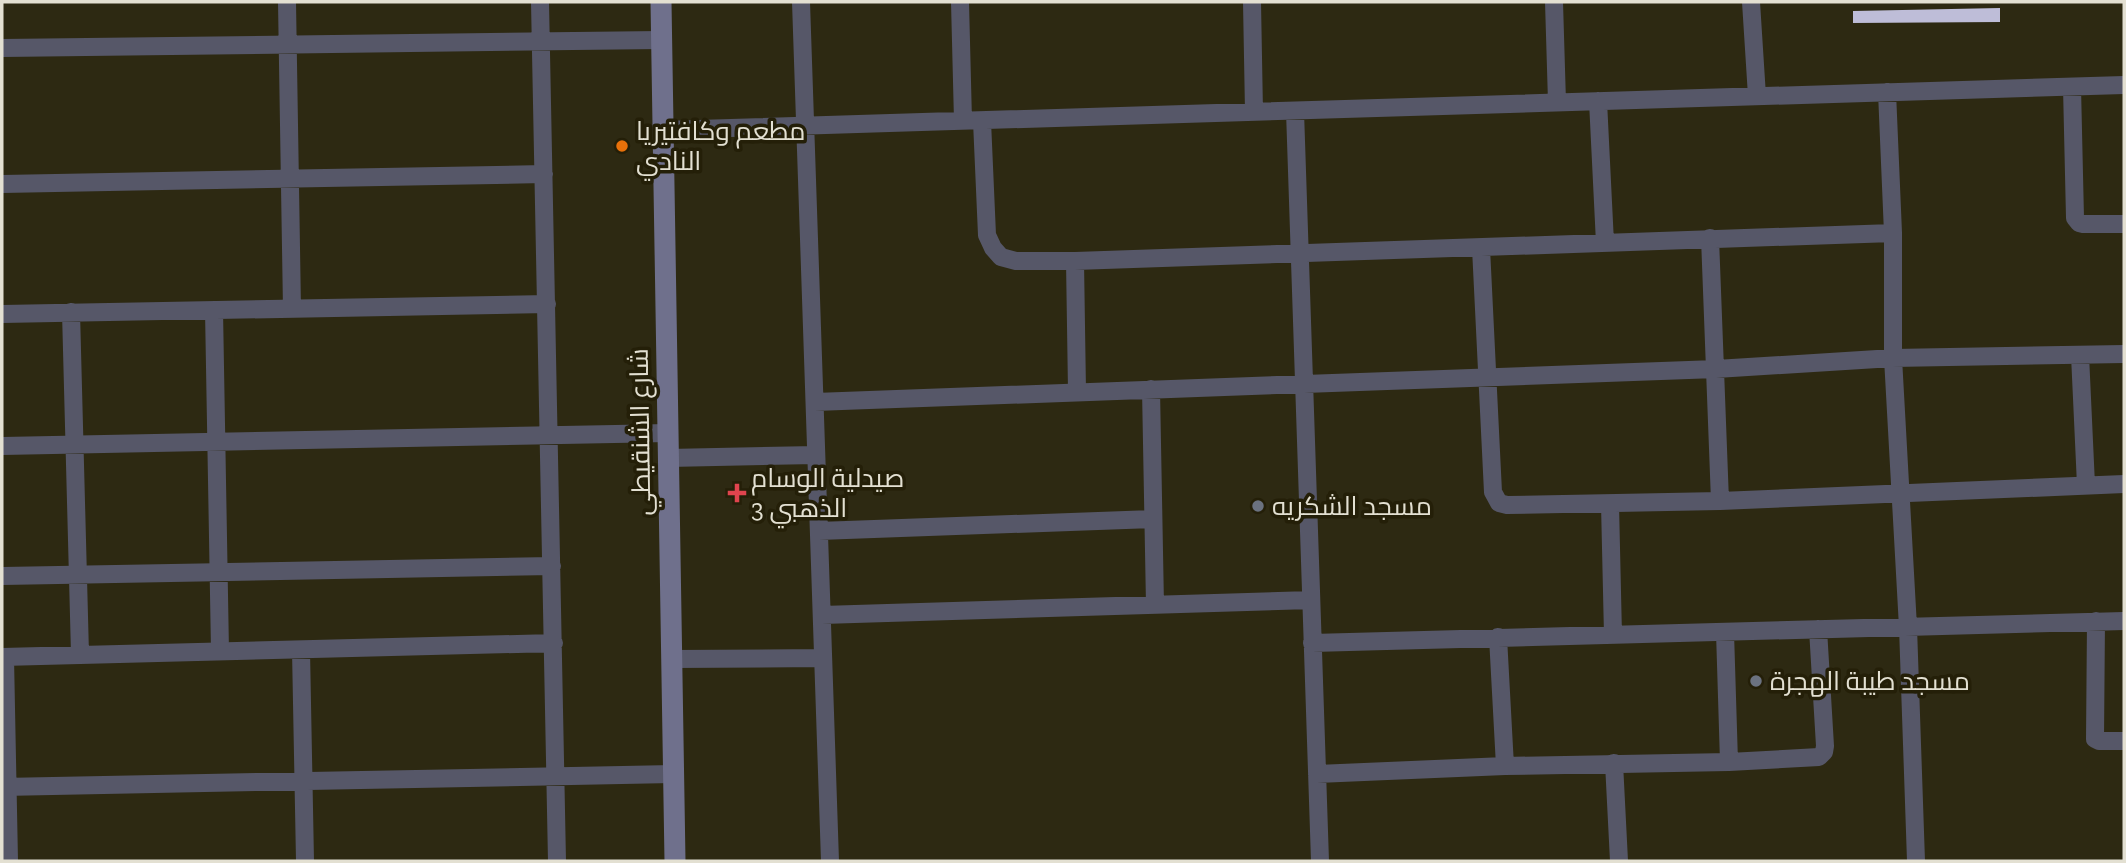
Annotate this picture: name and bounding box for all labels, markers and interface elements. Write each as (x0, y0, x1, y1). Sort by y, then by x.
place label: مطعم وكافتيريا النادي (636, 115, 805, 181)
marker: مطعم وكافتيريا النادي (614, 138, 630, 154)
street label: شارع الشنقيطي (623, 348, 662, 516)
place label: صيدلية الوسام الذهبي 3 (751, 462, 904, 529)
marker: صيدلية الوسام الذهبي 3 (729, 485, 745, 501)
place label: مسجد الشكريه (1272, 490, 1432, 522)
marker: مسجد الشكريه (1250, 498, 1266, 514)
place label: مسجد طيبة الهجرة (1770, 665, 1970, 697)
marker: مسجد طيبة الهجرة (1748, 673, 1764, 689)

